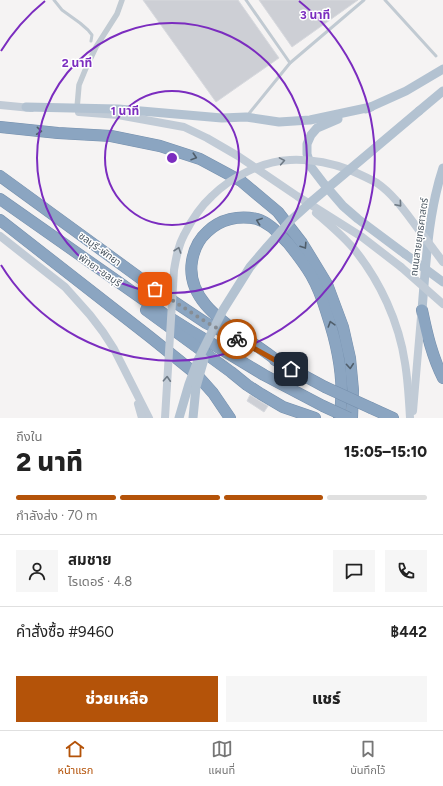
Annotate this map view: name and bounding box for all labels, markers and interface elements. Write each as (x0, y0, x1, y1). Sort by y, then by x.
text: 3 นาที (300, 8, 330, 22)
text: 2 นาที (62, 56, 92, 70)
text: 1 นาที (111, 104, 139, 118)
one-way arrow (36, 126, 42, 135)
centre of rings (165, 151, 179, 165)
one-way arrow (190, 152, 197, 161)
one-way arrow (279, 157, 285, 166)
street label: ถนนสายยุทธศาสตร์ (407, 197, 431, 277)
one-way arrow (395, 200, 402, 207)
one-way arrow (255, 217, 262, 226)
street label: ชลบุรี-พัทยา (76, 229, 124, 269)
one-way arrow (299, 242, 307, 249)
one-way arrow (174, 247, 182, 254)
street label: พัทยา-ชลบุรี (76, 251, 124, 290)
pin (138, 272, 172, 306)
icon: bag (144, 278, 166, 300)
courier (217, 319, 257, 359)
one-way arrow (327, 321, 336, 328)
icon: bike (226, 328, 248, 350)
pin (274, 352, 308, 386)
icon: home (280, 358, 302, 380)
one-way arrow (346, 363, 355, 369)
one-way arrow (163, 376, 172, 382)
text: ถึงใน (16, 429, 42, 444)
text: 15:05–15:10 (344, 443, 427, 461)
text: 2 นาที (16, 446, 83, 478)
text: กำลังส่ง · 70 m (16, 508, 97, 523)
button: person (16, 550, 58, 592)
button: chat (333, 550, 375, 592)
button: phone (385, 550, 427, 592)
text: สมชาย (68, 551, 112, 569)
text: ไรเดอร์ · 4.8 (68, 574, 132, 589)
text: คำสั่งซื้อ #9460 (16, 623, 114, 641)
text: ฿442 (391, 623, 427, 641)
button: ช่วยเหลือ (16, 676, 218, 722)
button: แชร์ (226, 676, 427, 722)
tab: หน้าแรก (58, 738, 93, 779)
tab: แผนที่ (208, 738, 235, 779)
tab: บันทึกไว้ (350, 738, 385, 779)

